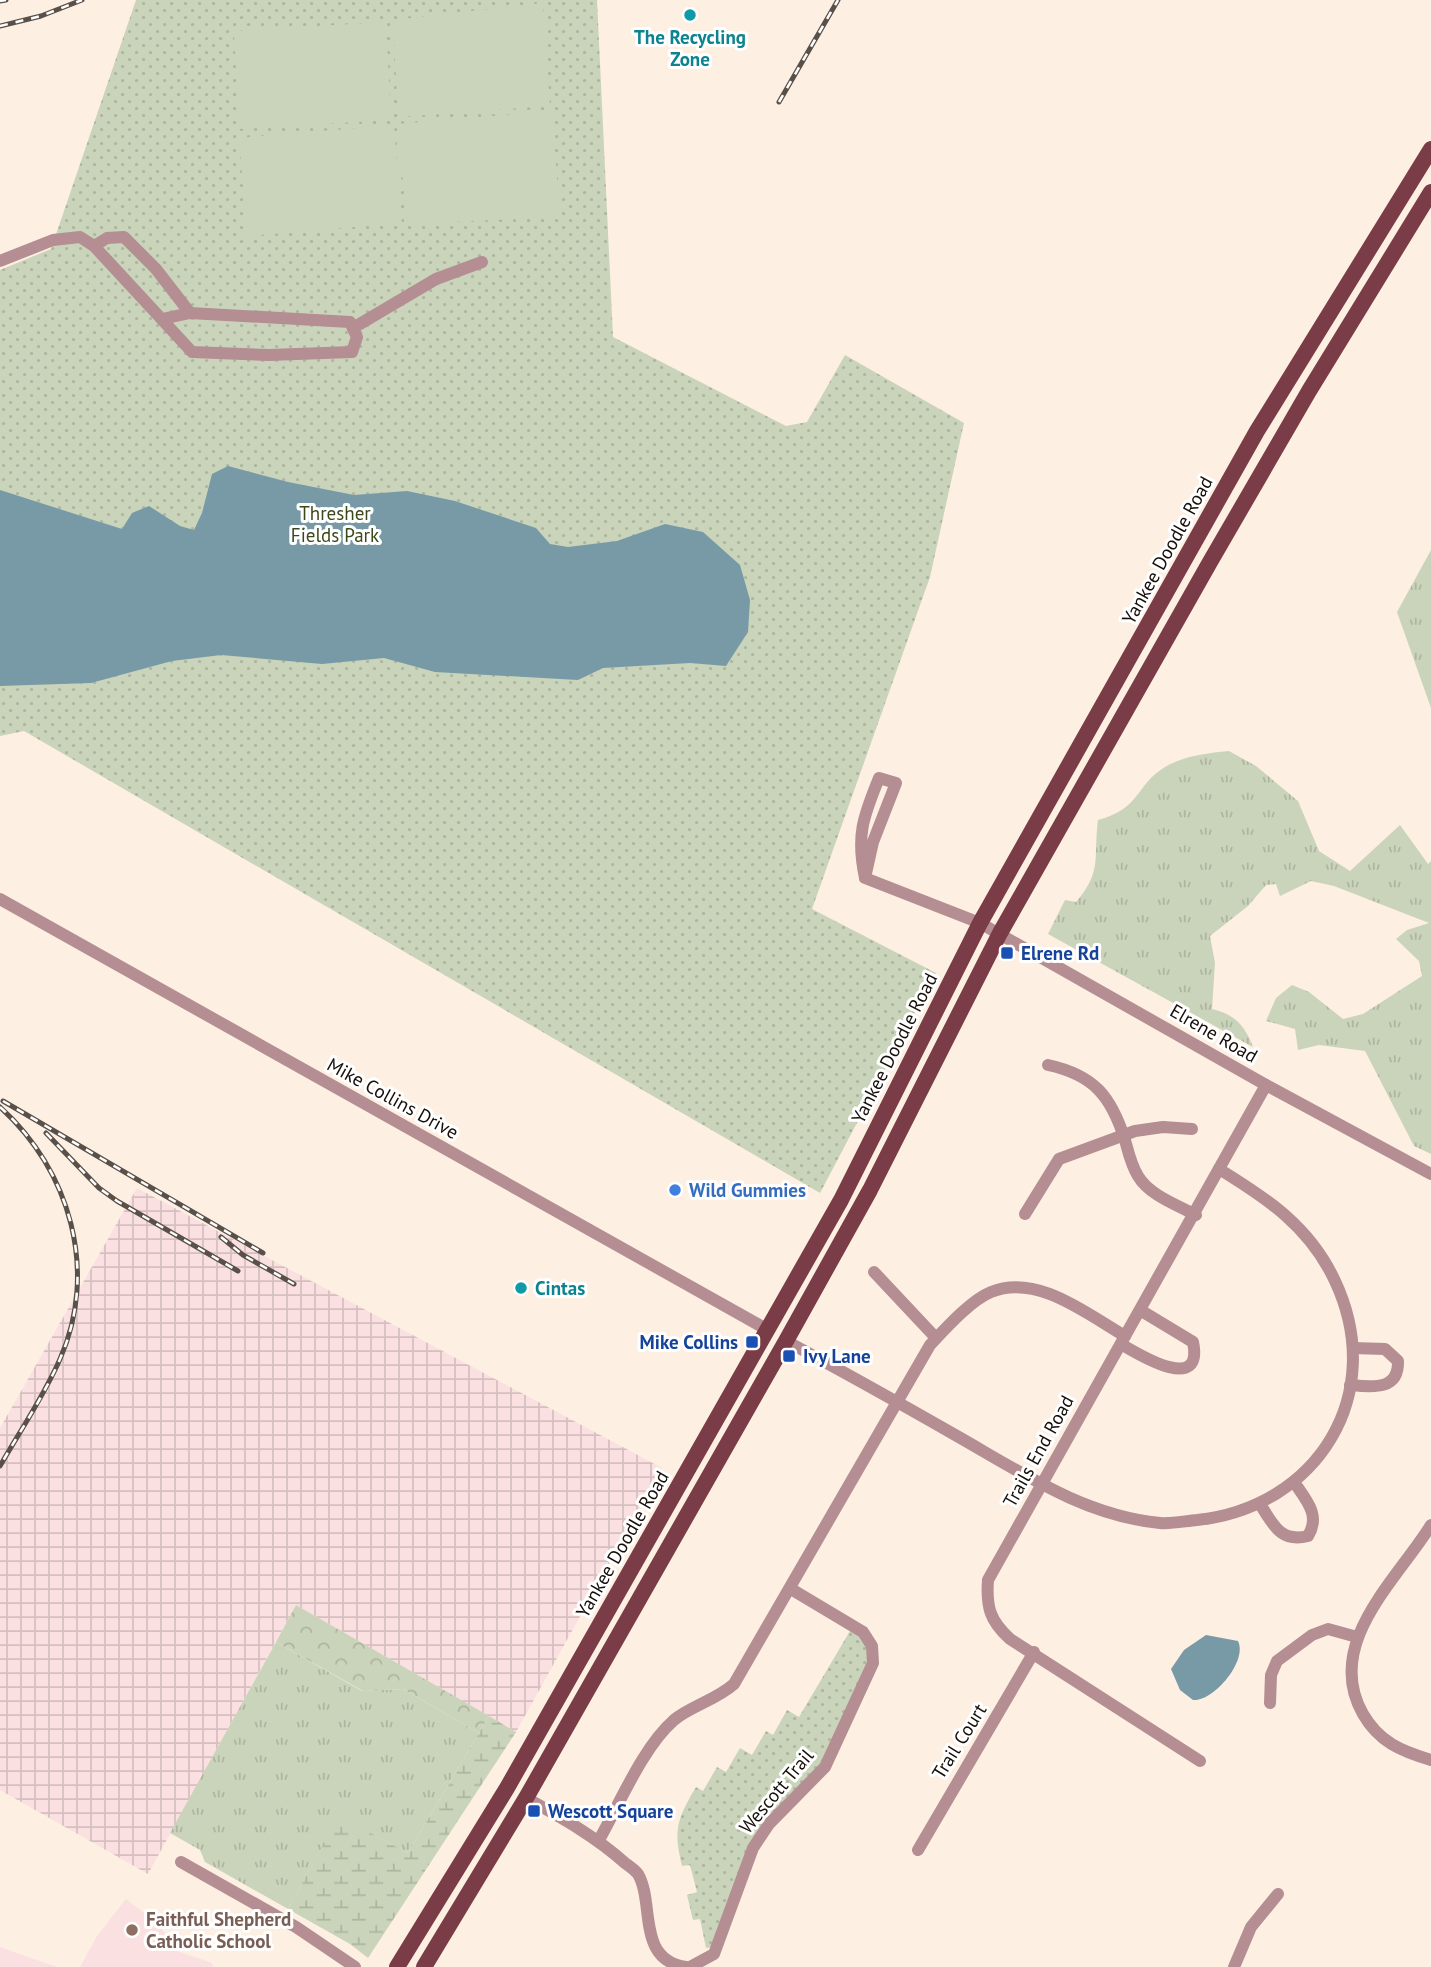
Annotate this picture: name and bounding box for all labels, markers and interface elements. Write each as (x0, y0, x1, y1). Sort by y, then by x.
marker: The Recycling Zone (682, 7, 698, 23)
place label: The Recycling Zone (634, 25, 746, 71)
street label: Yankee Doodle Road (1116, 472, 1218, 628)
park label: Thresher Fields Park (291, 501, 379, 547)
place label: Elrene Rd (1021, 941, 1099, 965)
marker: Elrene Rd (999, 945, 1015, 961)
street label: Yankee Doodle Road (846, 969, 942, 1127)
street label: Elrene Road (1166, 998, 1262, 1068)
street label: Mike Collins Drive (323, 1052, 463, 1144)
place label: Wild Gummies (689, 1178, 806, 1202)
marker: Wild Gummies (667, 1182, 683, 1198)
place label: Cintas (535, 1276, 585, 1300)
marker: Cintas (513, 1280, 529, 1296)
place label: Mike Collins (640, 1330, 738, 1354)
marker: Mike Collins (744, 1334, 760, 1350)
place label: Ivy Lane (803, 1344, 871, 1368)
marker: Ivy Lane (781, 1348, 797, 1364)
street label: Trails End Road (997, 1391, 1079, 1511)
street label: Yankee Doodle Road (570, 1466, 674, 1622)
street label: Trail Court (927, 1698, 992, 1783)
street label: Wescott Trail (734, 1743, 819, 1838)
place label: Wescott Square (548, 1799, 673, 1823)
marker: Wescott Square (526, 1803, 542, 1819)
place label: Faithful Shepherd Catholic School (146, 1907, 291, 1953)
marker: Faithful Shepherd Catholic School (124, 1922, 140, 1938)

